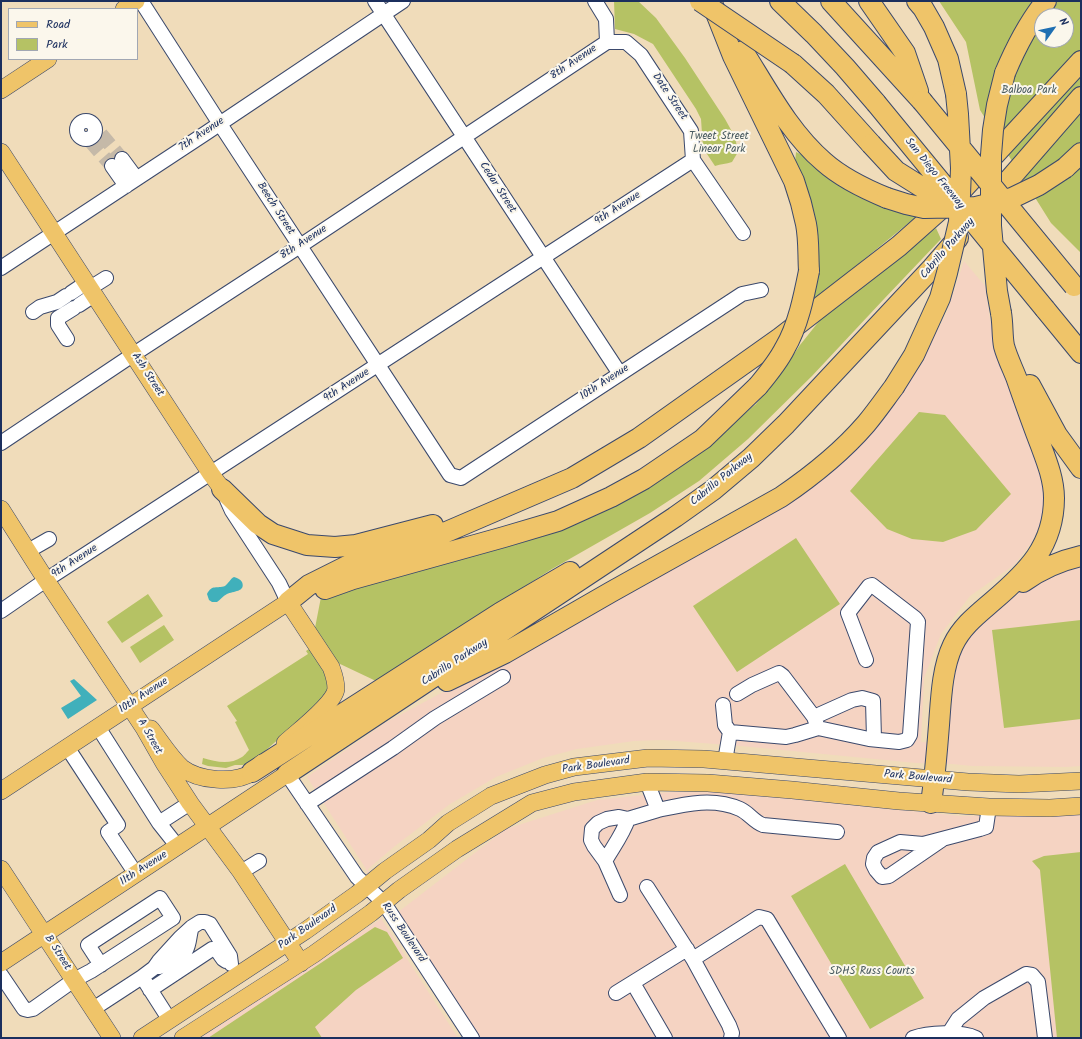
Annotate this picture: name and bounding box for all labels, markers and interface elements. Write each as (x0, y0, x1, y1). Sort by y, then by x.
legend (8, 8, 138, 60)
north arrow (1034, 8, 1074, 48)
text: N (1054, 14, 1073, 30)
text: Road (46, 15, 70, 34)
text: Park (46, 35, 68, 54)
street label: 8th Avenue (548, 43, 600, 83)
street label: Date Street (648, 71, 690, 123)
park label: Balboa Park (1001, 84, 1057, 98)
street label: 7th Avenue (177, 115, 227, 155)
park label: Tweet Street Linear Park (689, 130, 749, 156)
street label: San Diego Freeway (901, 136, 967, 212)
street label: Cedar Street (476, 160, 518, 216)
street label: Beech Street (253, 180, 297, 238)
street label: 9th Avenue (592, 189, 644, 229)
street label: Cabrillo Parkway (918, 216, 978, 282)
street label: 8th Avenue (278, 223, 330, 263)
street label: Ash Street (128, 351, 166, 399)
street label: 10th Avenue (578, 362, 632, 404)
street label: 9th Avenue (321, 366, 373, 406)
street label: Cabrillo Parkway (688, 451, 756, 509)
street label: 9th Avenue (49, 542, 101, 582)
street label: Cabrillo Parkway (419, 637, 491, 689)
street label: 10th Avenue (117, 675, 171, 717)
street label: A Street (134, 717, 164, 757)
street label: Park Boulevard (561, 755, 631, 777)
street label: Park Boulevard (883, 768, 953, 788)
street label: 11th Avenue (118, 849, 170, 889)
street label: Russ Boulevard (378, 901, 428, 965)
street label: Park Boulevard (276, 903, 340, 953)
street label: B Street (41, 933, 73, 973)
park label: SDHS Russ Courts (829, 965, 915, 979)

